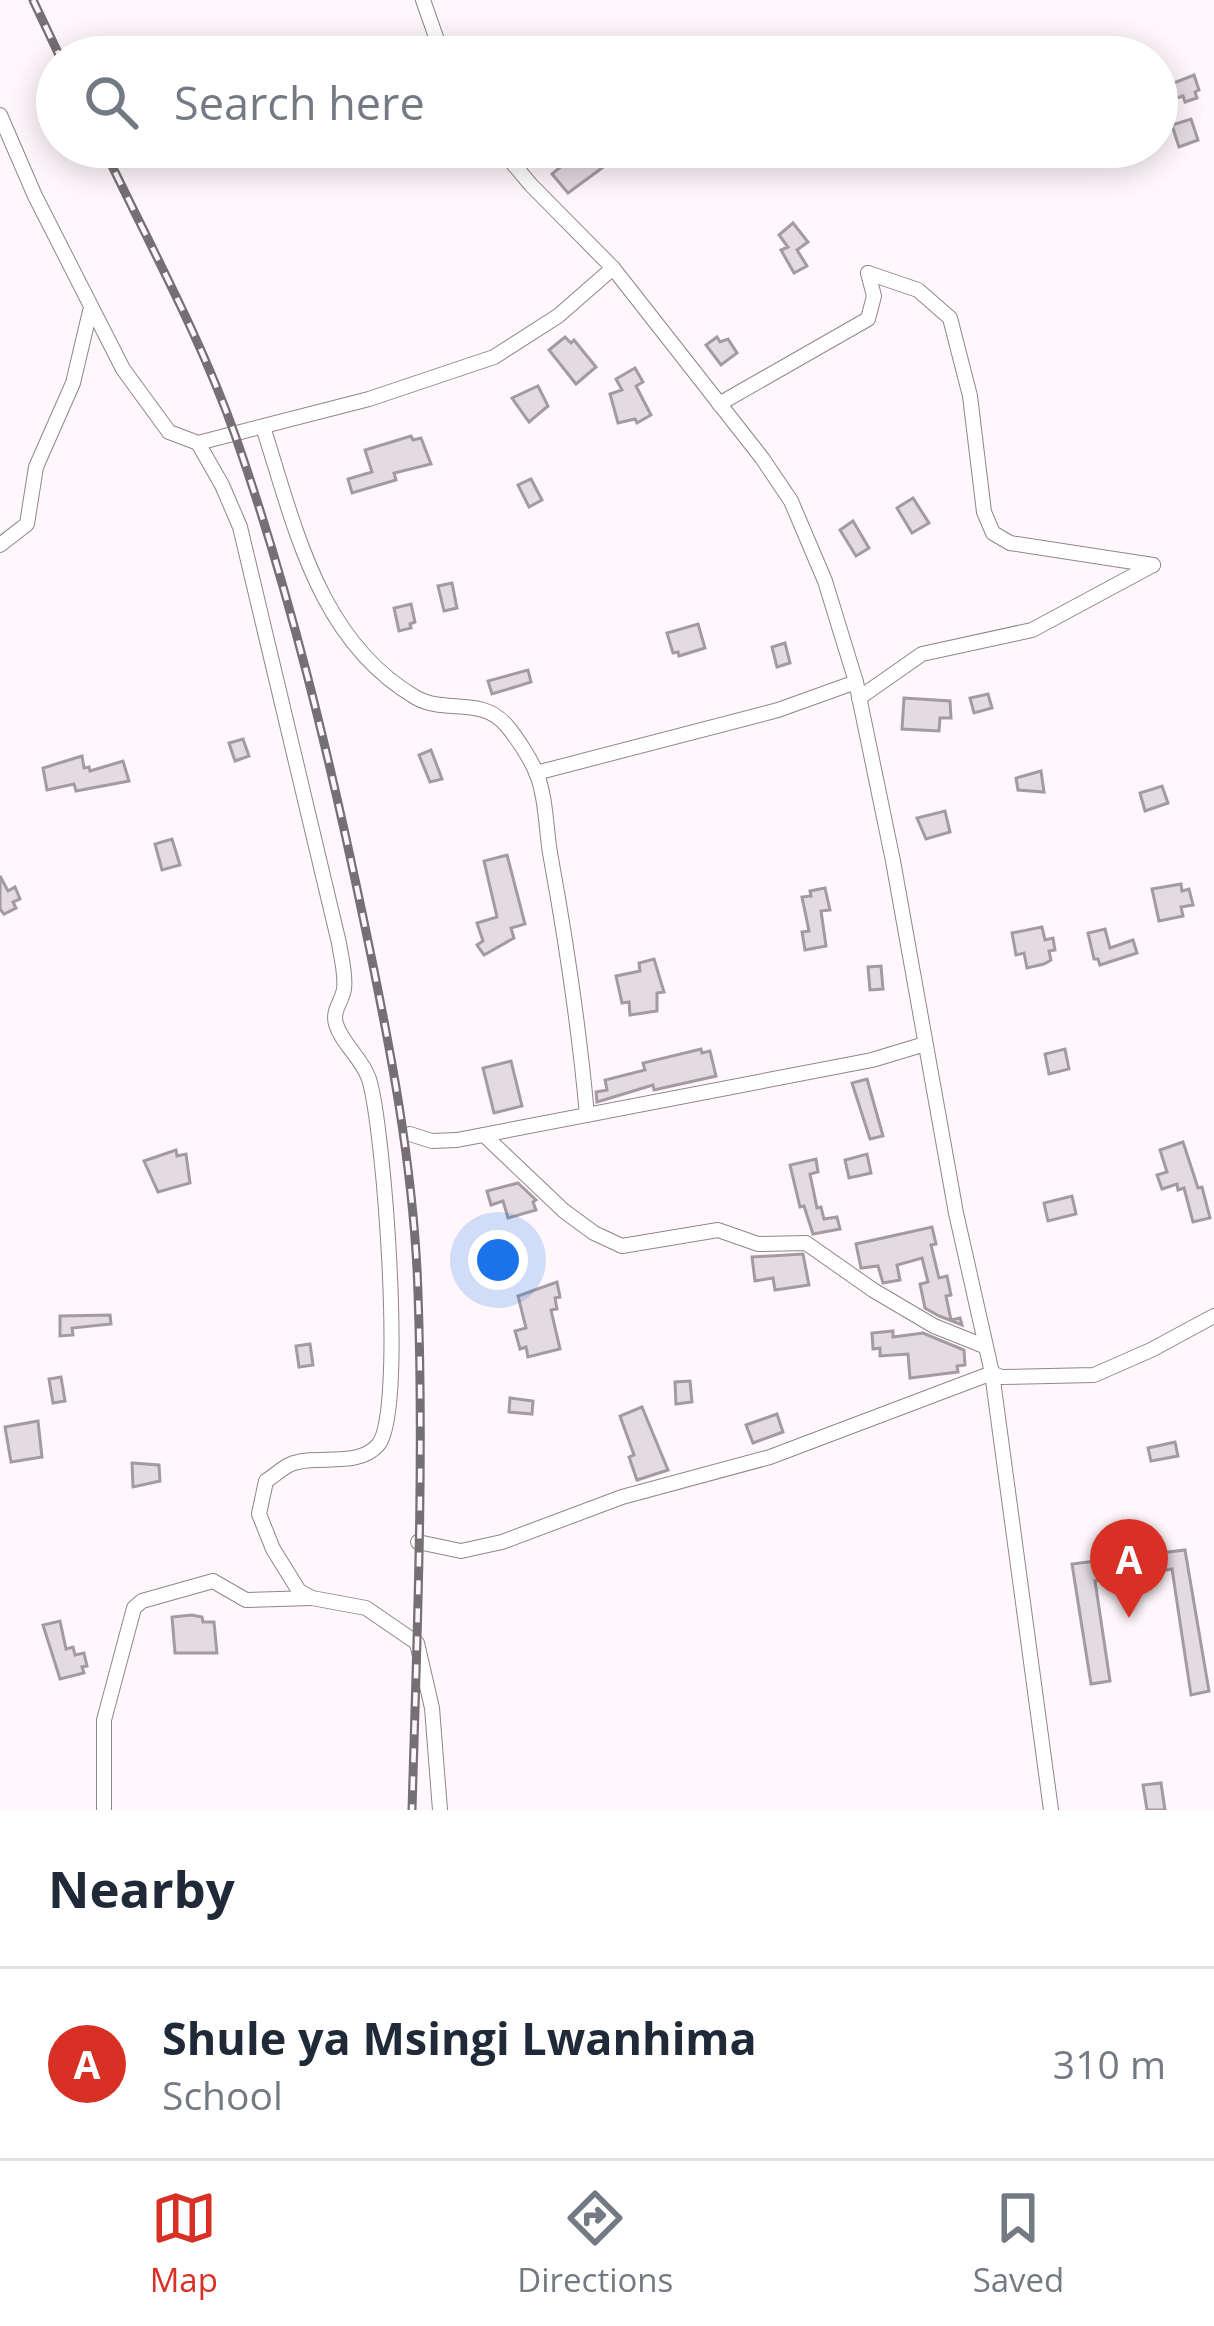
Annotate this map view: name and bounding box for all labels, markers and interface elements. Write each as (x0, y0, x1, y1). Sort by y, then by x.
search box (36, 36, 1178, 168)
icon: search (78, 69, 144, 135)
text: Search here (174, 72, 425, 133)
your location (468, 1230, 528, 1290)
pin: A (1090, 1519, 1168, 1618)
text: Nearby (48, 1853, 235, 1923)
text: Shule ya Msingi Lwanhima (162, 2007, 757, 2068)
text: A (74, 2037, 100, 2090)
text: 310 m (1053, 2037, 1166, 2090)
text: School (162, 2068, 283, 2121)
tab: Map (150, 2185, 218, 2302)
tab: Directions (517, 2185, 673, 2302)
tab: Saved (973, 2185, 1064, 2302)

